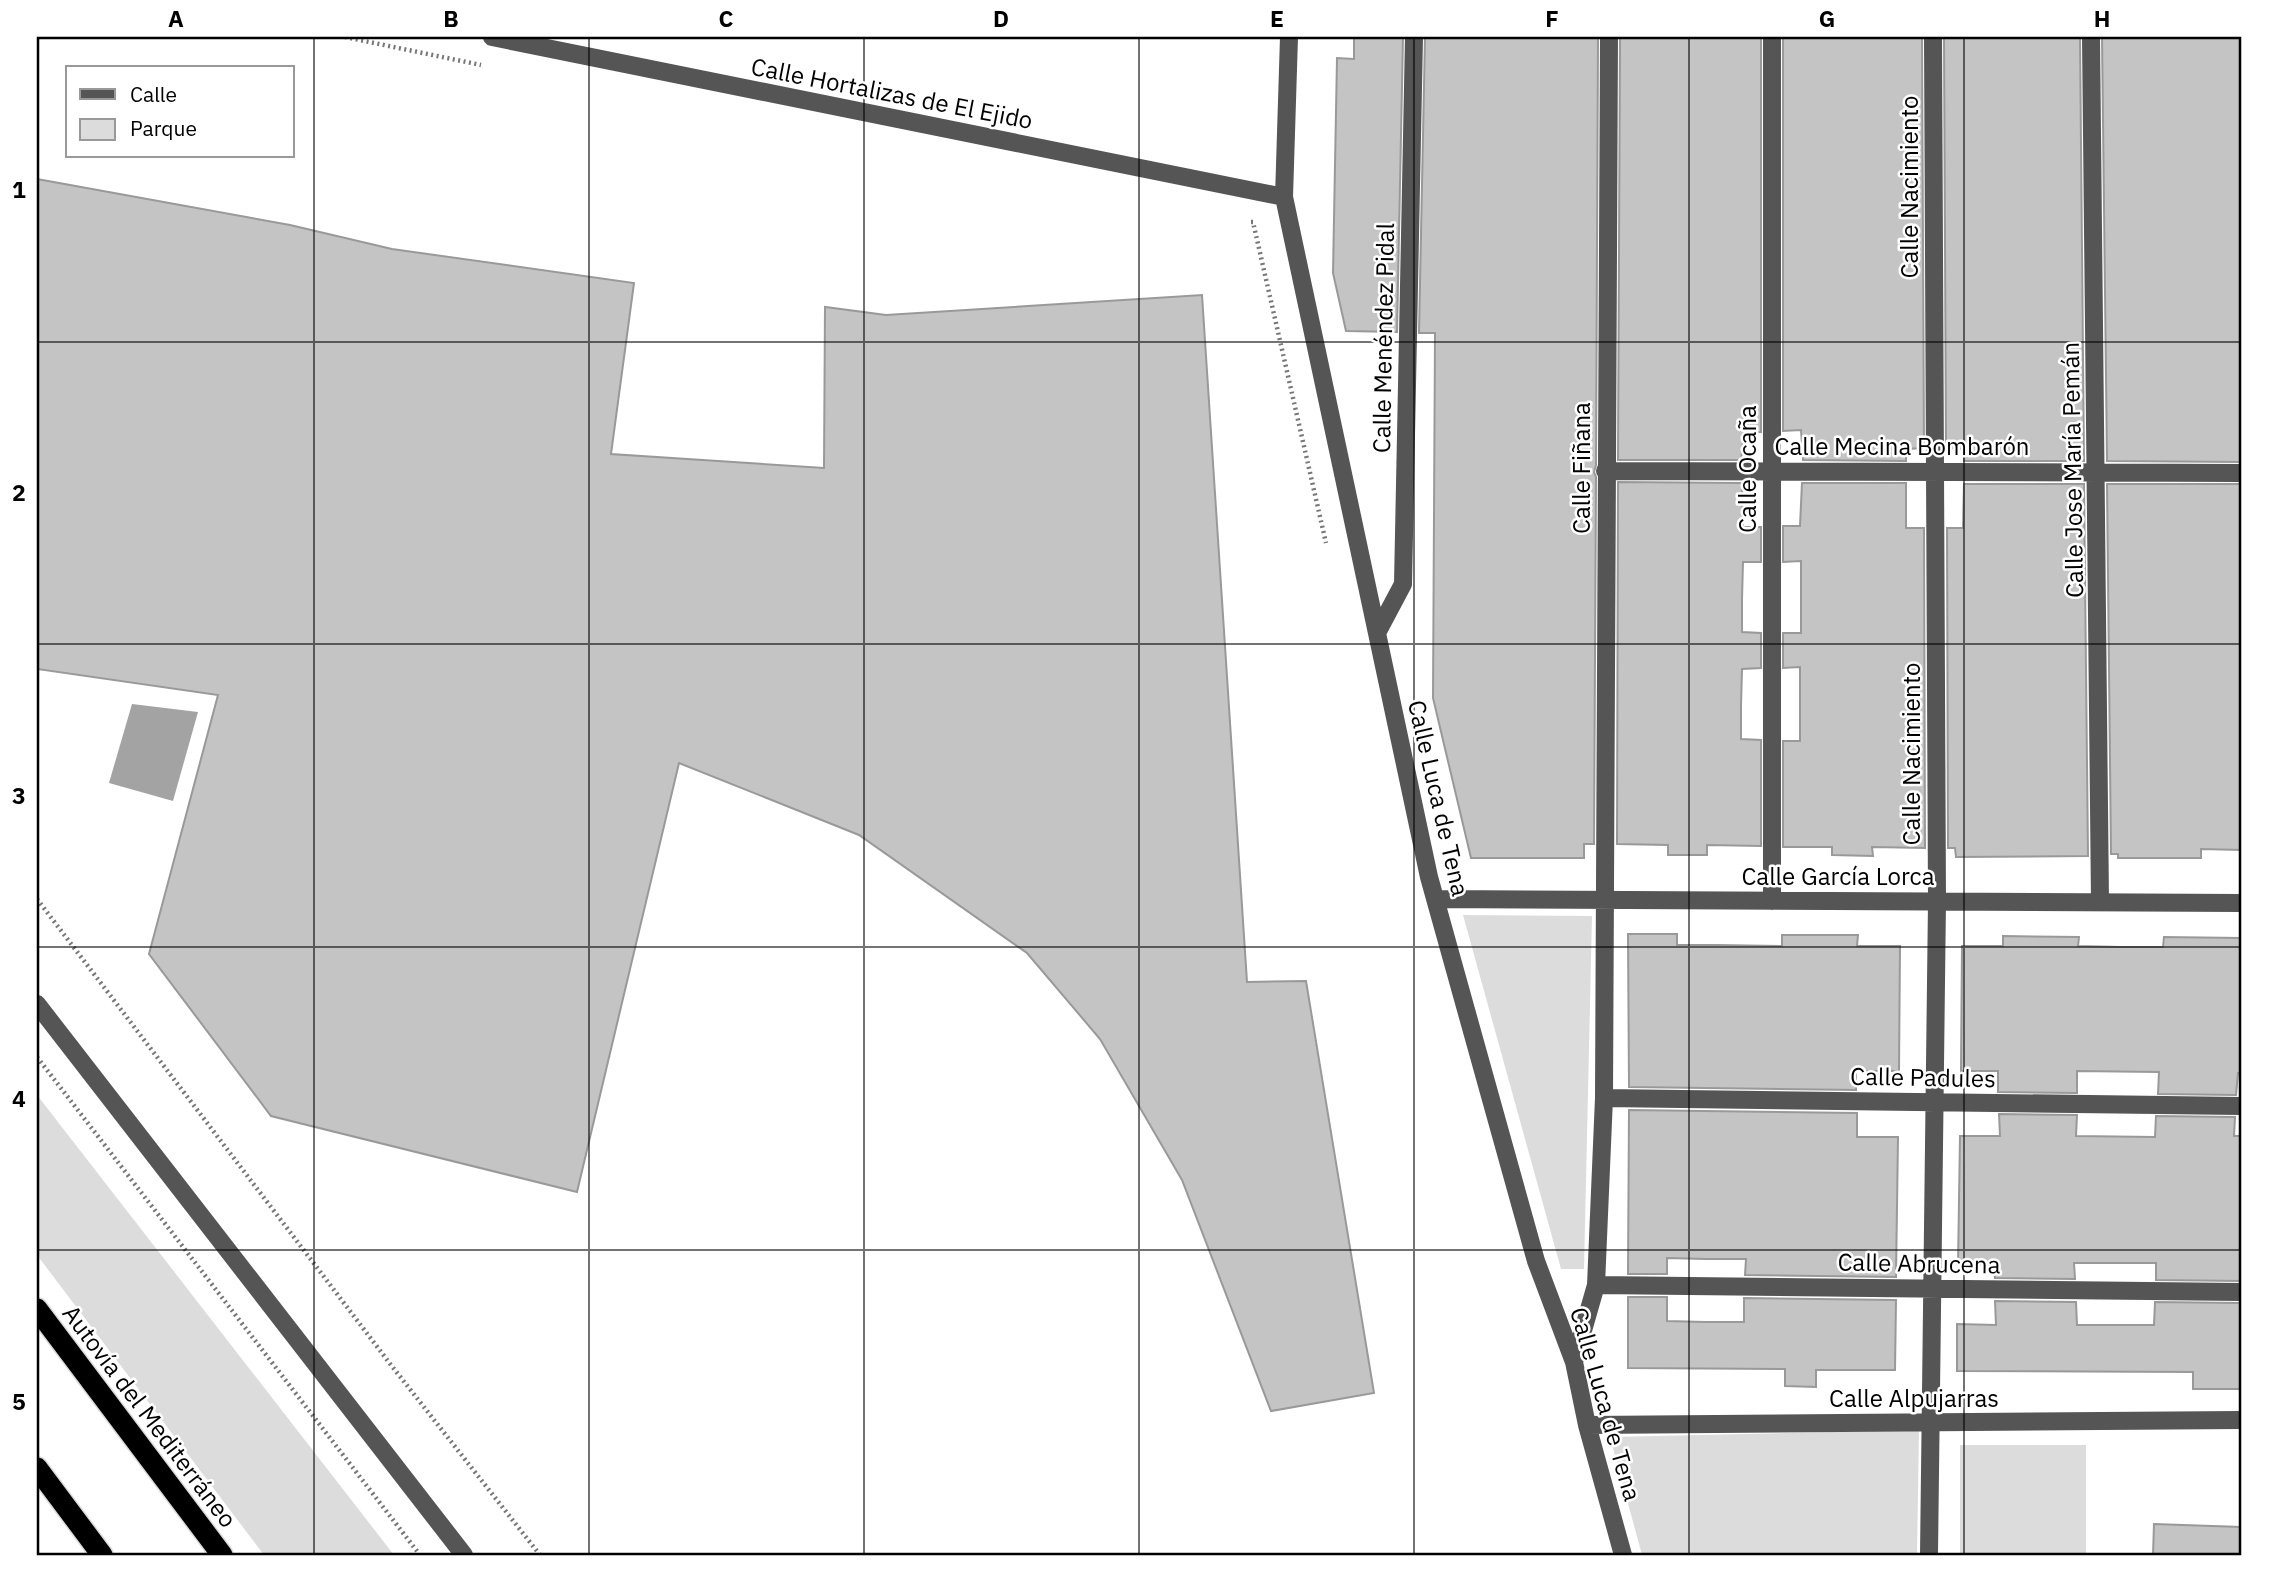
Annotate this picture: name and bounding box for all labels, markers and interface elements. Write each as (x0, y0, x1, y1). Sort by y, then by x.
text: A (168, 3, 184, 33)
text: B (443, 3, 459, 33)
text: C (719, 3, 734, 33)
text: D (993, 3, 1009, 33)
text: E (1270, 3, 1284, 33)
text: F (1545, 3, 1559, 33)
text: G (1819, 3, 1835, 33)
text: H (2094, 3, 2110, 33)
street label: Calle Hortalizas de El Ejido (748, 50, 1036, 136)
legend (66, 66, 294, 158)
text: Calle (130, 80, 177, 108)
street label: Calle Nacimiento (1893, 96, 1925, 278)
text: Parque (130, 114, 197, 142)
text: 1 (12, 174, 26, 204)
street label: Calle Menéndez Pidal (1365, 223, 1401, 453)
street label: Calle Jose María Pemán (2054, 342, 2090, 598)
street label: Calle Fiñana (1565, 402, 1597, 534)
street label: Calle Ocaña (1731, 405, 1763, 533)
street label: Calle Mecina Bombarón (1775, 430, 2029, 462)
text: 2 (12, 477, 26, 507)
street label: Calle Nacimiento (1895, 663, 1927, 845)
street label: Calle Luca de Tena (1401, 697, 1477, 899)
text: 3 (12, 780, 26, 810)
street label: Calle García Lorca (1741, 860, 1935, 892)
street label: Calle Padules (1850, 1060, 1996, 1094)
text: 4 (12, 1083, 26, 1113)
street label: Calle Abrucena (1837, 1246, 2001, 1280)
street label: Autovía del Mediterráneo (56, 1298, 244, 1534)
street label: Calle Luca de Tena (1563, 1303, 1649, 1505)
street label: Calle Alpujarras (1829, 1382, 1999, 1414)
text: 5 (12, 1386, 26, 1416)

